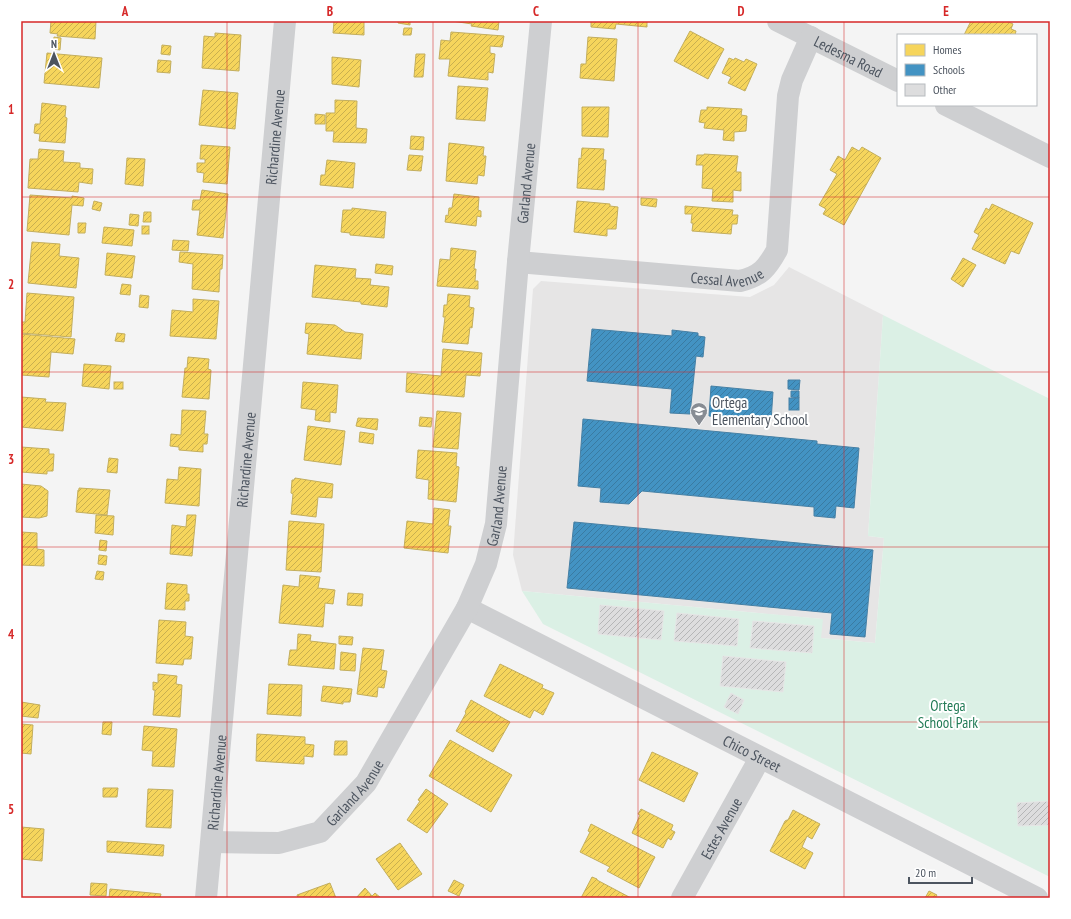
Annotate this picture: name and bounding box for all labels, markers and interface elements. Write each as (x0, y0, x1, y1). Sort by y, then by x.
text: A (121, 3, 129, 20)
text: B (327, 3, 333, 20)
text: C (533, 3, 539, 20)
text: D (738, 3, 745, 20)
text: E (943, 3, 949, 20)
street label: Ledesma Road (811, 31, 886, 81)
north arrow (34, 34, 74, 74)
legend (897, 34, 1037, 106)
text: N (51, 37, 57, 51)
text: Homes (933, 42, 961, 57)
text: Schools (933, 62, 965, 77)
text: Other (933, 82, 957, 97)
street label: Richardine Avenue (261, 88, 288, 186)
text: 1 (8, 101, 14, 118)
street label: Garland Avenue (512, 142, 539, 224)
street label: Cessal Avenue (690, 264, 767, 291)
text: 2 (8, 276, 14, 293)
place label: Ortega Elementary School (712, 393, 809, 429)
school or university icon: Ortega Elementary School (689, 401, 709, 426)
street label: Richardine Avenue (232, 411, 259, 508)
text: 3 (8, 451, 14, 468)
street label: Garland Avenue (481, 465, 510, 548)
text: 4 (8, 626, 15, 643)
park label: Ortega School Park (918, 696, 978, 732)
street label: Chico Street (720, 730, 784, 776)
street label: Richardine Avenue (203, 734, 230, 831)
street label: Garland Avenue (321, 756, 387, 830)
street label: Estes Avenue (696, 794, 746, 862)
text: 5 (8, 801, 14, 818)
scale bar (909, 859, 972, 885)
text: 20 m (915, 865, 936, 880)

